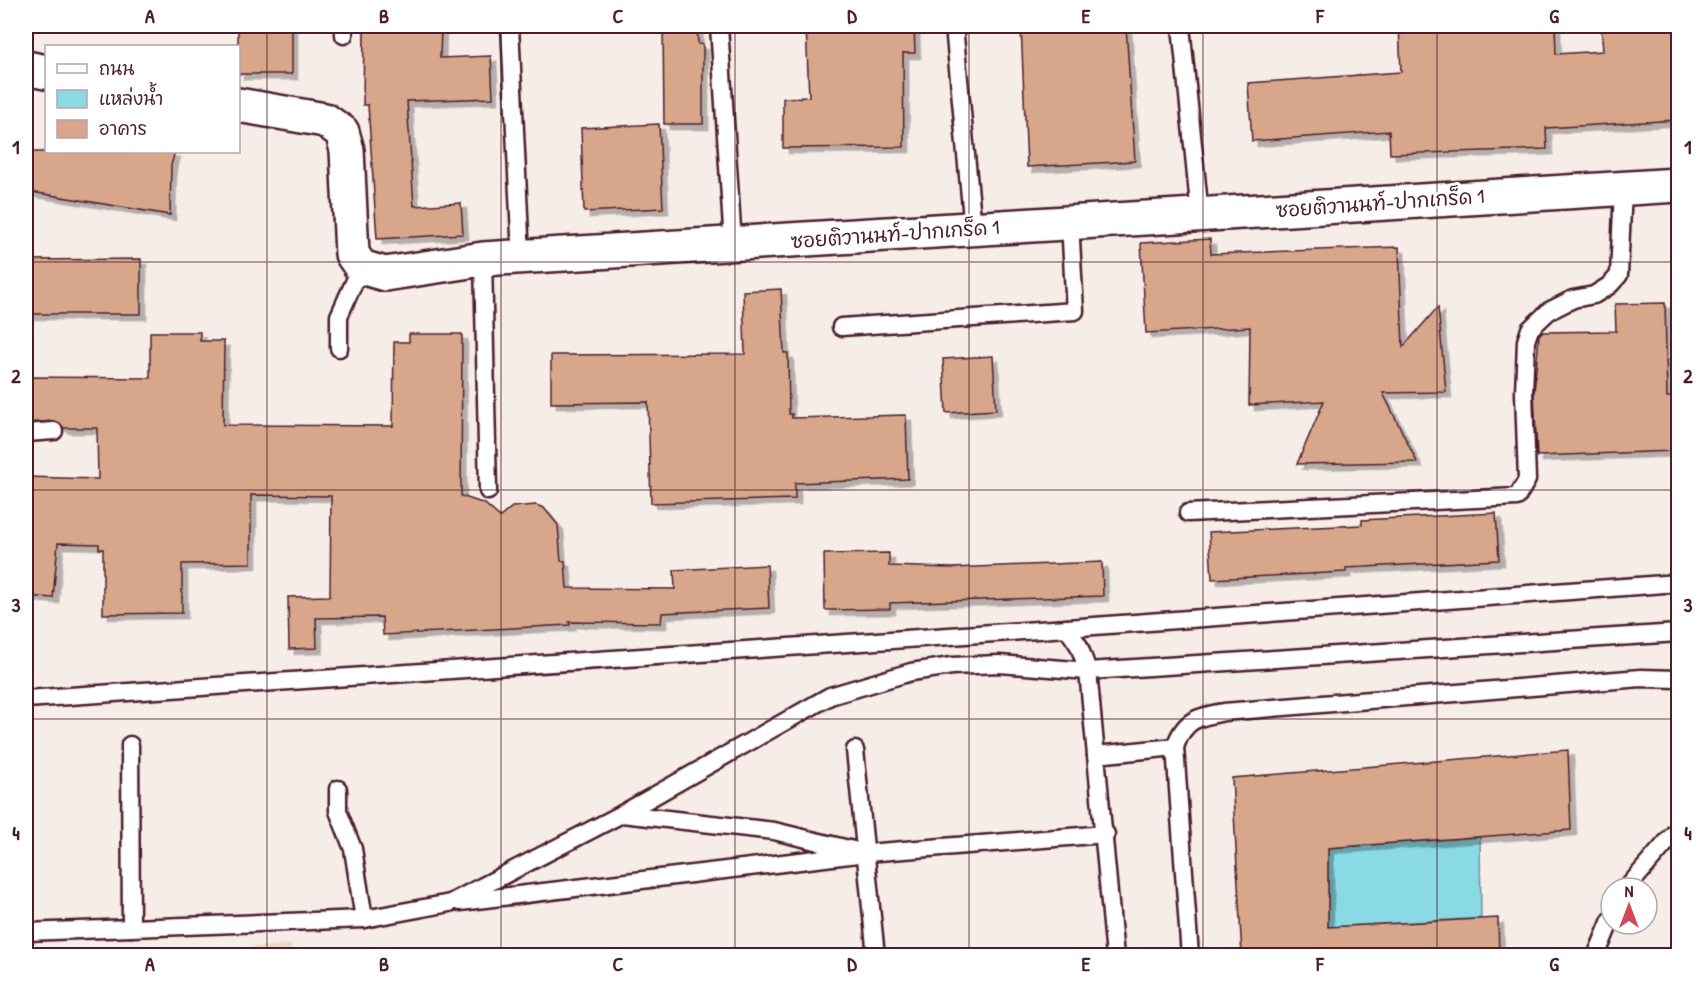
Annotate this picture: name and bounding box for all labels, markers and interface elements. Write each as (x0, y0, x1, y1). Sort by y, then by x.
text: A (145, 2, 155, 29)
text: B (379, 2, 389, 29)
text: C (613, 2, 624, 29)
text: D (847, 2, 857, 29)
text: E (1082, 2, 1091, 29)
text: F (1315, 2, 1325, 29)
text: G (1549, 2, 1559, 29)
legend (45, 45, 240, 153)
text: ถนน (99, 56, 134, 81)
text: แหล่งน้ำ (99, 82, 163, 111)
text: อาคาร (99, 116, 147, 141)
text: 1 (12, 133, 20, 160)
text: 1 (1684, 133, 1692, 160)
street label: ซอยติวานนท์-ปากเกร็ด 1 (1275, 182, 1485, 223)
street label: ซอยติวานนท์-ปากเกร็ด 1 (790, 213, 1000, 254)
text: 2 (11, 362, 21, 389)
text: 2 (1683, 362, 1693, 389)
text: 3 (12, 591, 21, 618)
text: 3 (1684, 591, 1693, 618)
text: 4 (12, 819, 20, 846)
text: 4 (1684, 819, 1692, 846)
north arrow (1599, 876, 1659, 936)
text: N (1625, 880, 1634, 902)
text: A (145, 950, 155, 977)
text: B (379, 950, 389, 977)
text: C (613, 950, 624, 977)
text: D (847, 950, 857, 977)
text: E (1082, 950, 1091, 977)
text: F (1315, 950, 1325, 977)
text: G (1549, 950, 1559, 977)

